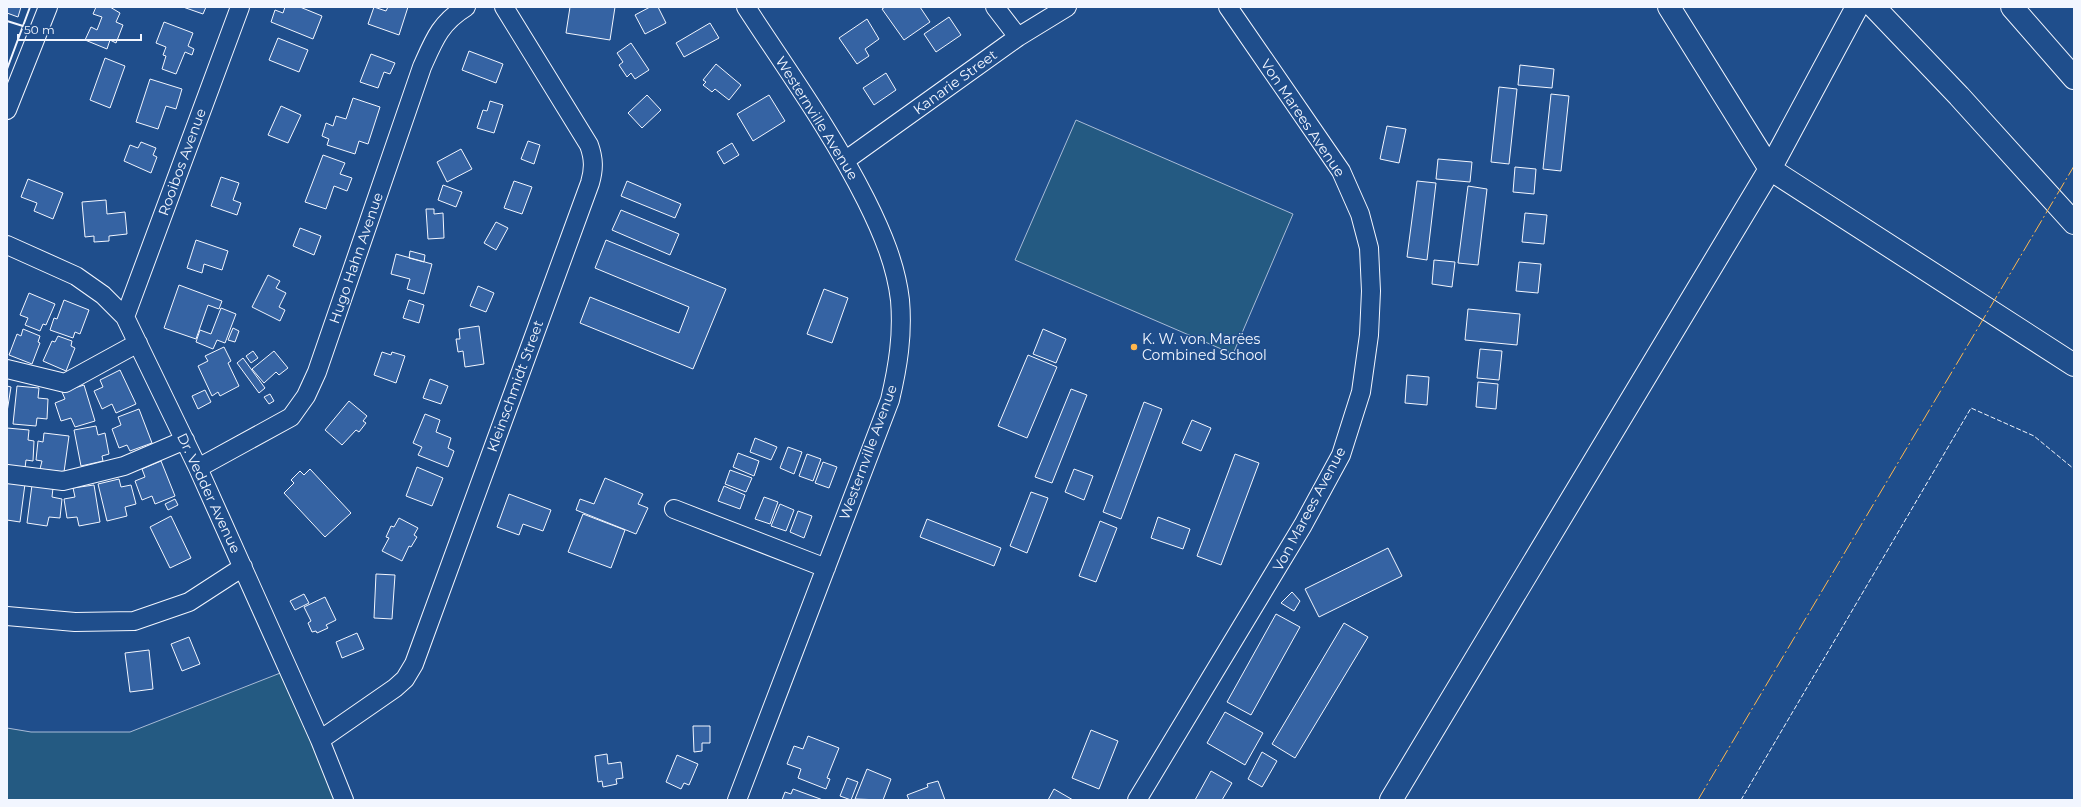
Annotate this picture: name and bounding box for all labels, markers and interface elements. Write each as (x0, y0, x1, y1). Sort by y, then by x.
scale bar (18, 16, 141, 42)
text: 50 m (24, 22, 55, 37)
street label: Kanarie Street (909, 45, 1001, 119)
street label: Westernville Avenue (772, 53, 862, 183)
street label: Von Marees Avenue (1257, 56, 1349, 180)
street label: Rooibos Avenue (154, 106, 210, 218)
street label: Hugo Hahn Avenue (325, 190, 387, 326)
street label: Kleinschmidt Street (483, 317, 547, 454)
place label: K. W. von Marëes Combined School (1142, 330, 1267, 364)
marker: K. W. von Marëes Combined School (1129, 342, 1139, 352)
street label: Westernville Avenue (835, 382, 901, 522)
street label: Dr. Vedder Avenue (173, 430, 245, 556)
street label: Von Marees Avenue (1269, 444, 1349, 574)

